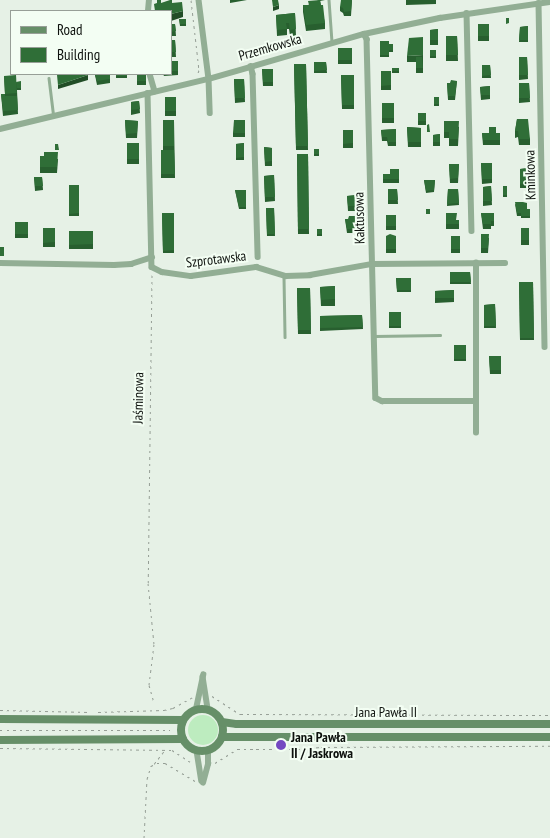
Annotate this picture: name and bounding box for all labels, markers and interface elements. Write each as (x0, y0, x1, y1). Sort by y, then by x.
legend (10, 10, 172, 75)
text: Road (57, 20, 83, 39)
street label: Przemkowska (237, 30, 303, 64)
text: Building (57, 45, 100, 64)
street label: Kminkowa (521, 150, 539, 200)
street label: Kaktusowa (350, 192, 368, 244)
street label: Szprotawska (185, 247, 247, 271)
street label: Jaśminowa (129, 372, 147, 424)
street label: Jana Pawła II (355, 704, 417, 720)
place label: Jana Pawła II / Jaskrowa (291, 729, 353, 762)
marker: Jana Pawła II / Jaskrowa (275, 739, 287, 751)

